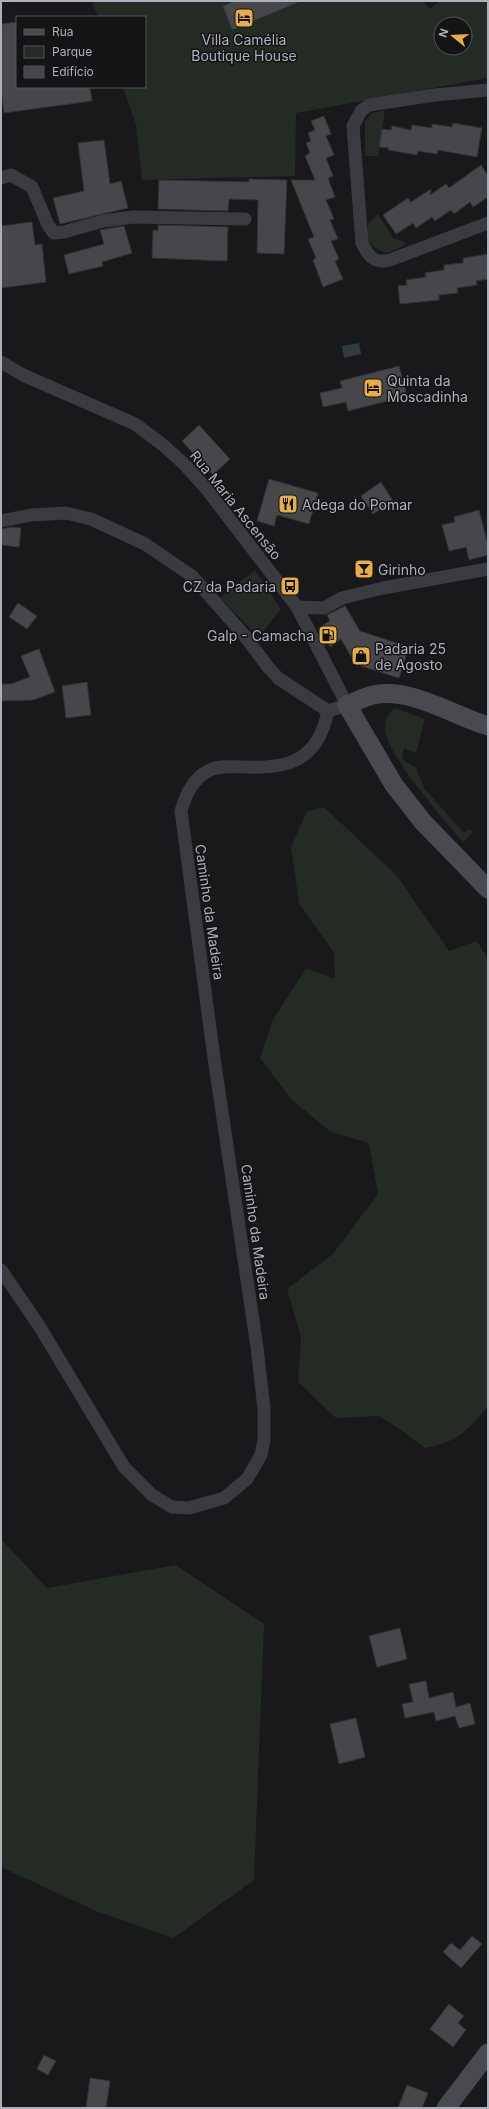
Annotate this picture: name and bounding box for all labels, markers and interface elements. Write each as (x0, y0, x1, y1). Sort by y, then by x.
hotel icon: Villa Camélia Boutique House (233, 7, 255, 29)
legend (16, 16, 146, 88)
north arrow (433, 16, 473, 56)
text: Rua (52, 24, 74, 39)
text: N (436, 27, 451, 39)
place label: Villa Camélia Boutique House (191, 31, 297, 64)
text: Parque (52, 44, 92, 59)
text: Edifício (52, 64, 94, 79)
place label: Quinta da Moscadinha (387, 372, 468, 405)
hotel icon: Quinta da Moscadinha (362, 377, 384, 399)
street label: Rua Maria Ascensão (187, 447, 285, 563)
restaurant icon: Adega do Pomar (277, 493, 299, 515)
place label: Adega do Pomar (302, 496, 412, 513)
bar icon: Girinho (353, 558, 375, 580)
place label: Girinho (378, 561, 426, 578)
bus stop icon: CZ da Padaria (279, 575, 301, 597)
place label: CZ da Padaria (183, 578, 276, 595)
fuel station icon: Galp - Camacha (317, 624, 339, 646)
place label: Galp - Camacha (207, 627, 314, 644)
place label: Padaria 25 de Agosto (375, 640, 446, 673)
shop icon: Padaria 25 de Agosto (350, 645, 372, 667)
street label: Caminho da Madeira (192, 843, 228, 981)
street label: Caminho da Madeira (238, 1163, 274, 1301)

